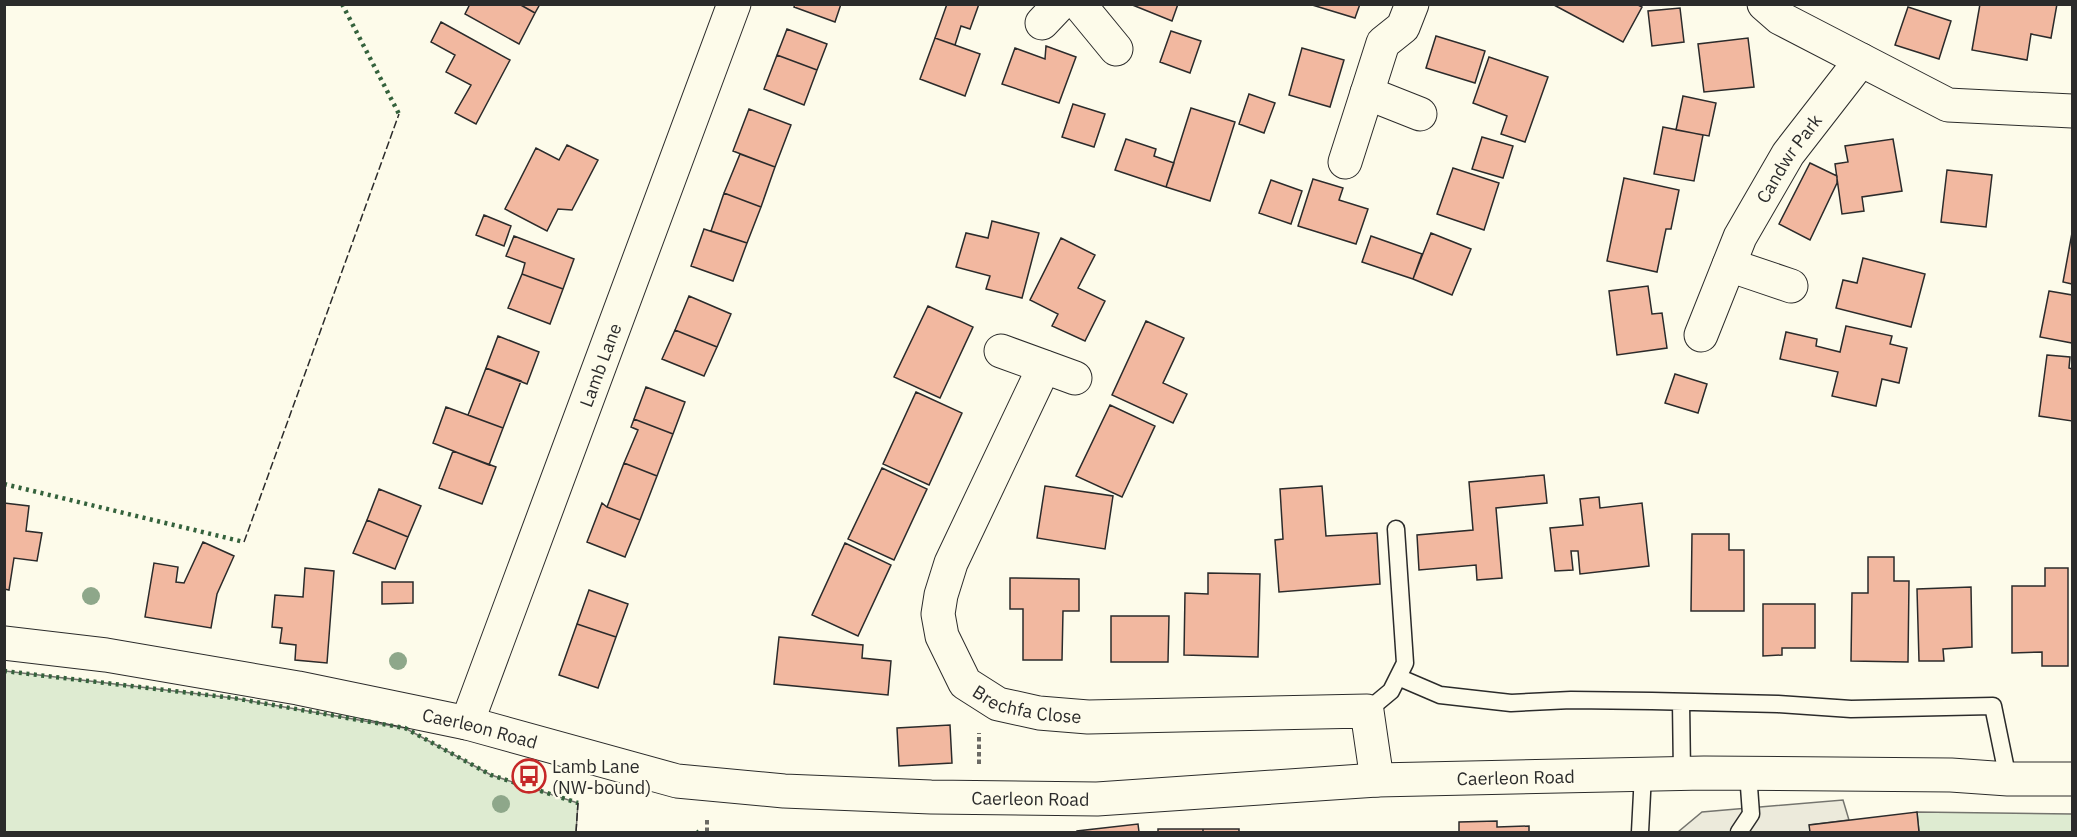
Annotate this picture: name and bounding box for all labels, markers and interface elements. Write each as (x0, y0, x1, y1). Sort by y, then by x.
street label: Candwr Park (1751, 109, 1827, 207)
street label: Lamb Lane (574, 320, 626, 410)
street label: Brechfa Close (969, 680, 1082, 728)
street label: Caerleon Road (420, 703, 540, 754)
place label: Lamb Lane (NW-bound) (552, 755, 651, 799)
bus stop icon: Lamb Lane (NW-bound) (511, 758, 547, 794)
street label: Caerleon Road (1456, 764, 1575, 790)
street label: Caerleon Road (971, 786, 1090, 810)

